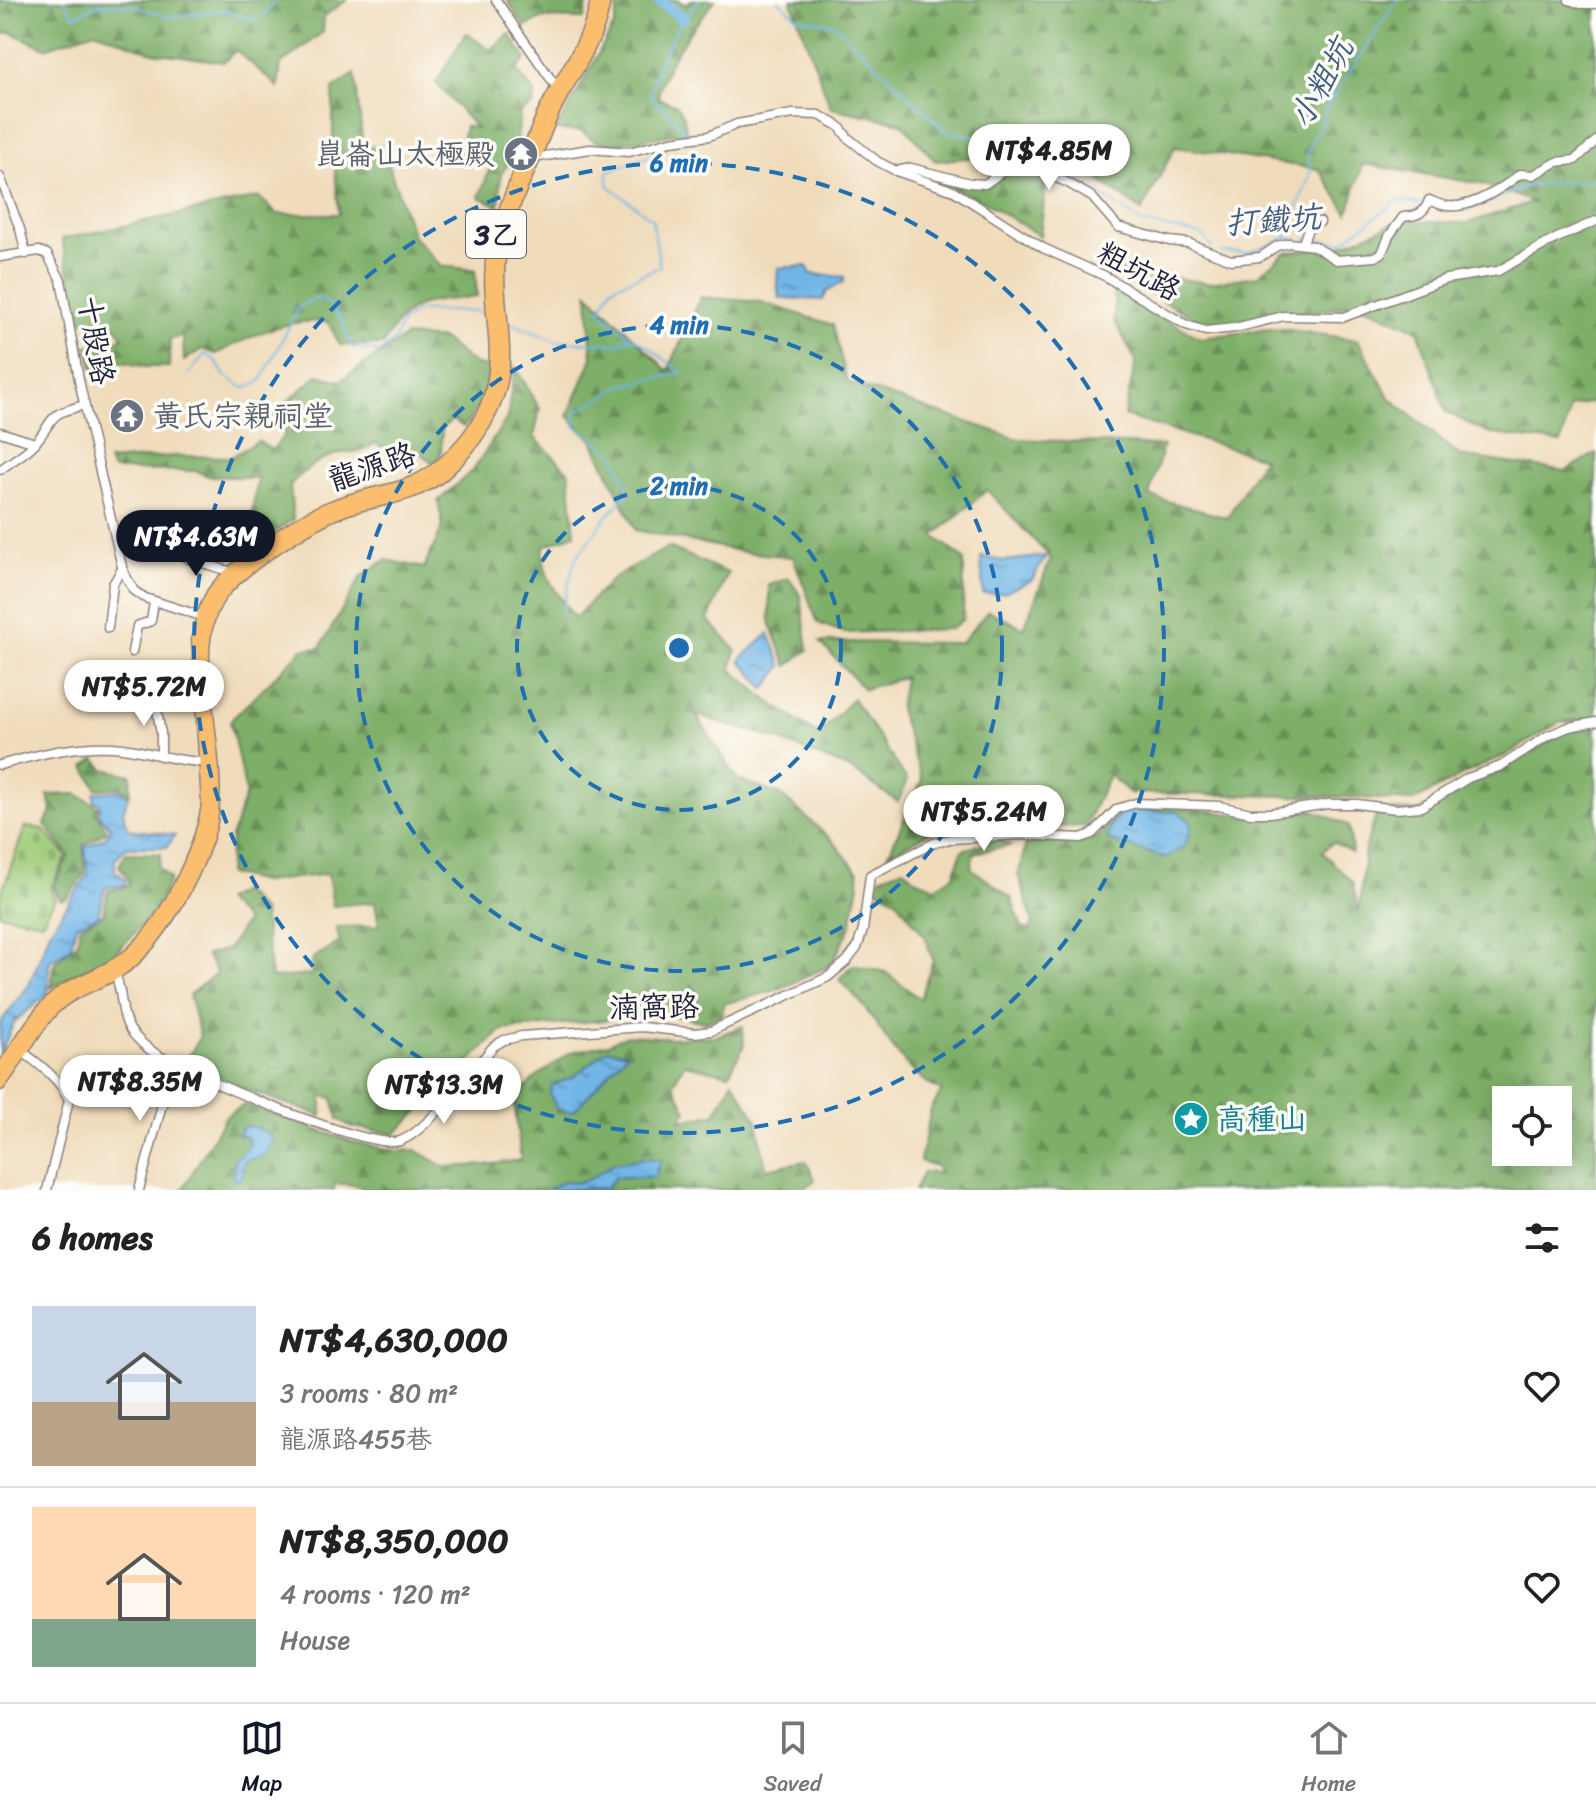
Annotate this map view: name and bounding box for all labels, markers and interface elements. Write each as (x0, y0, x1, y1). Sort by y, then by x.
water label: 小粗坑 (1273, 25, 1371, 139)
pin: NT$4.85M (966, 124, 1132, 192)
place label: 崑崙山太極殿 (315, 127, 495, 181)
text: NT$4.85M (986, 127, 1112, 173)
temple icon: 崑崙山太極殿 (502, 135, 540, 173)
text: 6 min (649, 142, 708, 184)
water label: 打鐵坑 (1223, 189, 1326, 252)
road number: 3乙 (466, 210, 526, 258)
street label: 粗坑路 (1087, 226, 1191, 316)
street label: 十股路 (62, 291, 130, 389)
text: 4 min (649, 304, 709, 346)
place label: 黃氏宗親祠堂 (153, 389, 333, 443)
temple icon: 黃氏宗親祠堂 (108, 397, 146, 435)
street label: 龍源路 (321, 427, 423, 507)
text: 2 min (649, 465, 708, 507)
pin: NT$4.63M (113, 510, 279, 578)
text: NT$4.63M (134, 513, 258, 559)
centre of rings (665, 634, 693, 662)
pin: NT$5.72M (61, 660, 227, 728)
text: NT$5.72M (82, 663, 206, 709)
pin: NT$5.24M (901, 785, 1067, 853)
text: NT$5.24M (921, 788, 1047, 834)
street label: 湳窩路 (609, 979, 699, 1035)
pin: NT$8.35M (57, 1055, 223, 1123)
text: NT$8.35M (78, 1058, 202, 1104)
pin: NT$13.3M (361, 1058, 527, 1126)
text: NT$13.3M (385, 1061, 503, 1107)
map controls (1492, 1086, 1572, 1166)
button: locate (1492, 1086, 1572, 1166)
place label: 高種山 (1217, 1092, 1307, 1146)
place icon: 高種山 (1172, 1100, 1210, 1138)
text: 6 homes (32, 1208, 153, 1268)
icon: filters (1520, 1216, 1564, 1260)
text: NT$4,630,000 (280, 1310, 508, 1370)
icon: home (96, 1338, 192, 1434)
icon: heart (1520, 1364, 1564, 1408)
text: 3 rooms · 80 m² (280, 1370, 458, 1416)
text: 龍源路455巷 (280, 1416, 432, 1462)
text: NT$8,350,000 (280, 1511, 509, 1571)
icon: home (96, 1539, 192, 1635)
icon: heart (1520, 1565, 1564, 1609)
text: 4 rooms · 120 m² (280, 1571, 471, 1617)
text: House (280, 1617, 350, 1663)
tab: Map (240, 1716, 284, 1803)
tab: Saved (764, 1716, 822, 1803)
tab: Home (1301, 1716, 1356, 1803)

